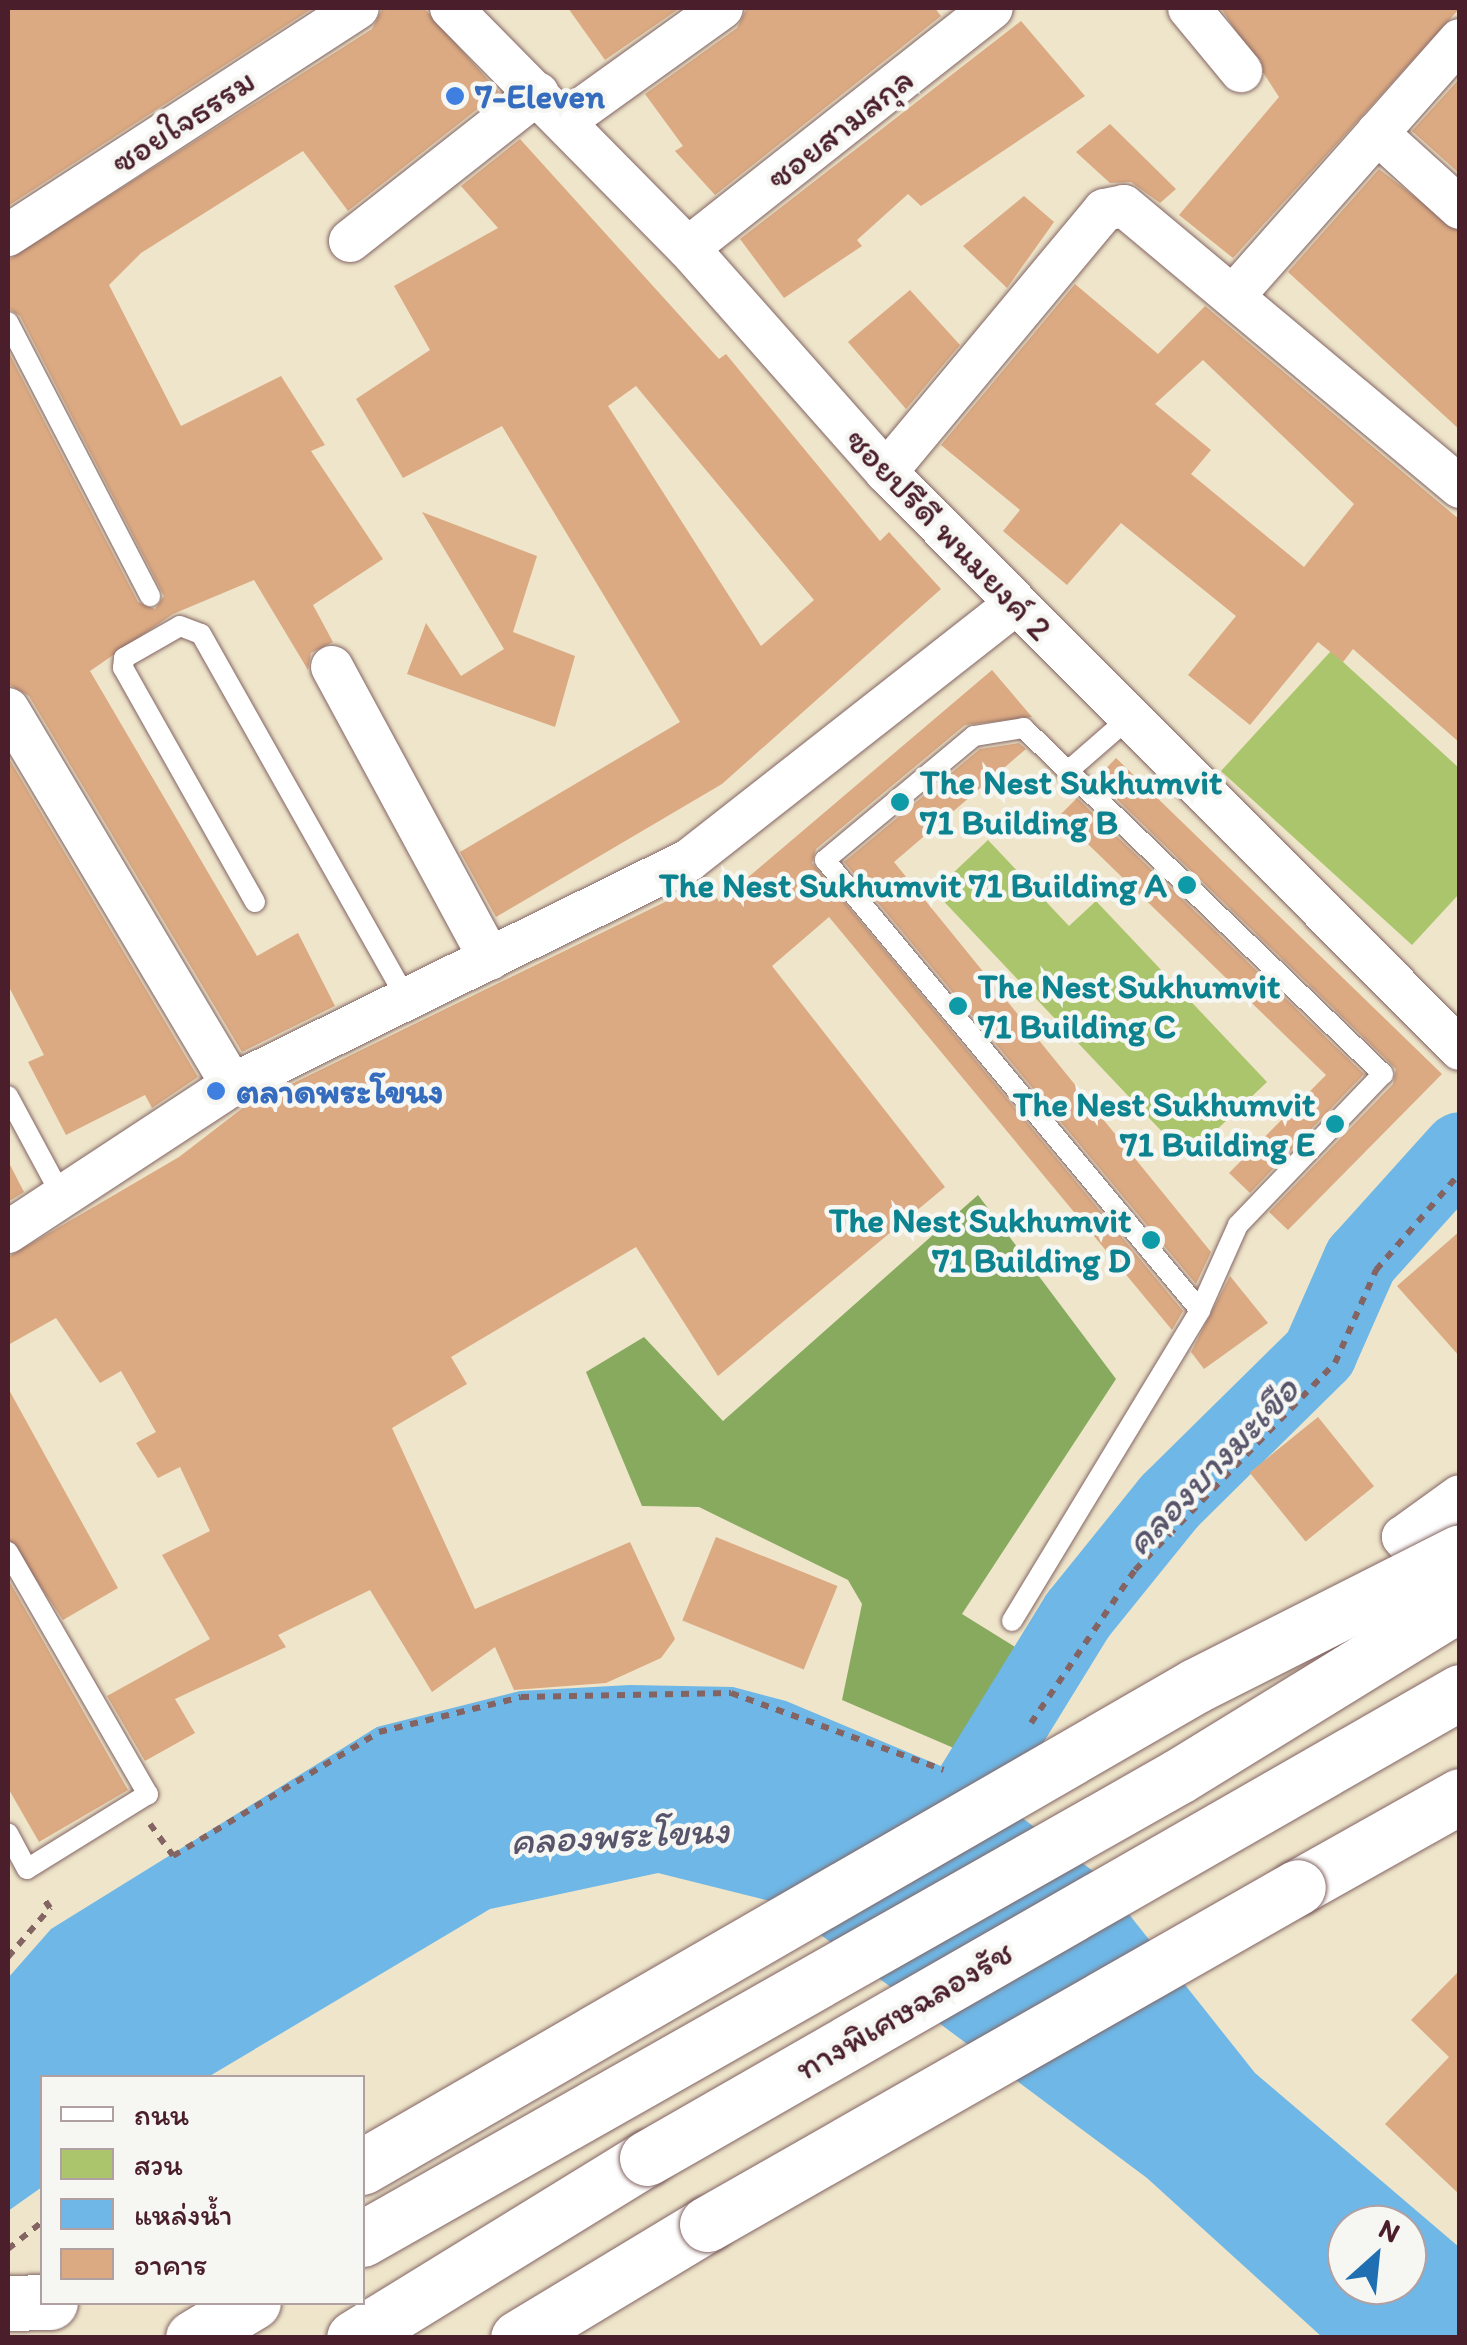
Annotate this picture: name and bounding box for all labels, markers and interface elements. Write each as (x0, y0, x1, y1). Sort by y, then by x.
street label: ซอยสามสกุล (758, 58, 922, 198)
street label: ซอยใจธรรม (103, 59, 263, 183)
place label: 7-Eleven (475, 75, 605, 117)
marker: 7-Eleven (444, 85, 466, 107)
street label: ซอยปรีดี พนมยงค์ 2 (837, 419, 1061, 649)
place label: The Nest Sukhumvit 71 Building B (920, 761, 1222, 843)
marker: The Nest Sukhumvit 71 Building B (889, 791, 911, 813)
place label: The Nest Sukhumvit 71 Building A (659, 864, 1167, 906)
marker: The Nest Sukhumvit 71 Building A (1176, 874, 1198, 896)
place label: The Nest Sukhumvit 71 Building C (978, 965, 1280, 1047)
marker: The Nest Sukhumvit 71 Building C (947, 995, 969, 1017)
place label: ตลาดพระโขนง (236, 1070, 443, 1112)
marker: ตลาดพระโขนง (205, 1080, 227, 1102)
place label: The Nest Sukhumvit 71 Building E (1013, 1083, 1315, 1165)
marker: The Nest Sukhumvit 71 Building E (1324, 1113, 1346, 1135)
place label: The Nest Sukhumvit 71 Building D (829, 1199, 1131, 1281)
marker: The Nest Sukhumvit 71 Building D (1140, 1229, 1162, 1251)
water label: คลองบางมะเขือ (1115, 1367, 1309, 1565)
water label: คลองพระโขนง (509, 1807, 731, 1865)
street label: ทางพิเศษฉลองรัช (788, 1931, 1020, 2089)
legend (40, 2075, 365, 2305)
text: ถนน (134, 2096, 189, 2133)
text: สวน (134, 2146, 183, 2183)
text: แหล่งน้ำ (134, 2196, 232, 2233)
north arrow (1327, 2205, 1427, 2305)
text: N (1374, 2211, 1406, 2249)
text: อาคาร (134, 2246, 207, 2283)

